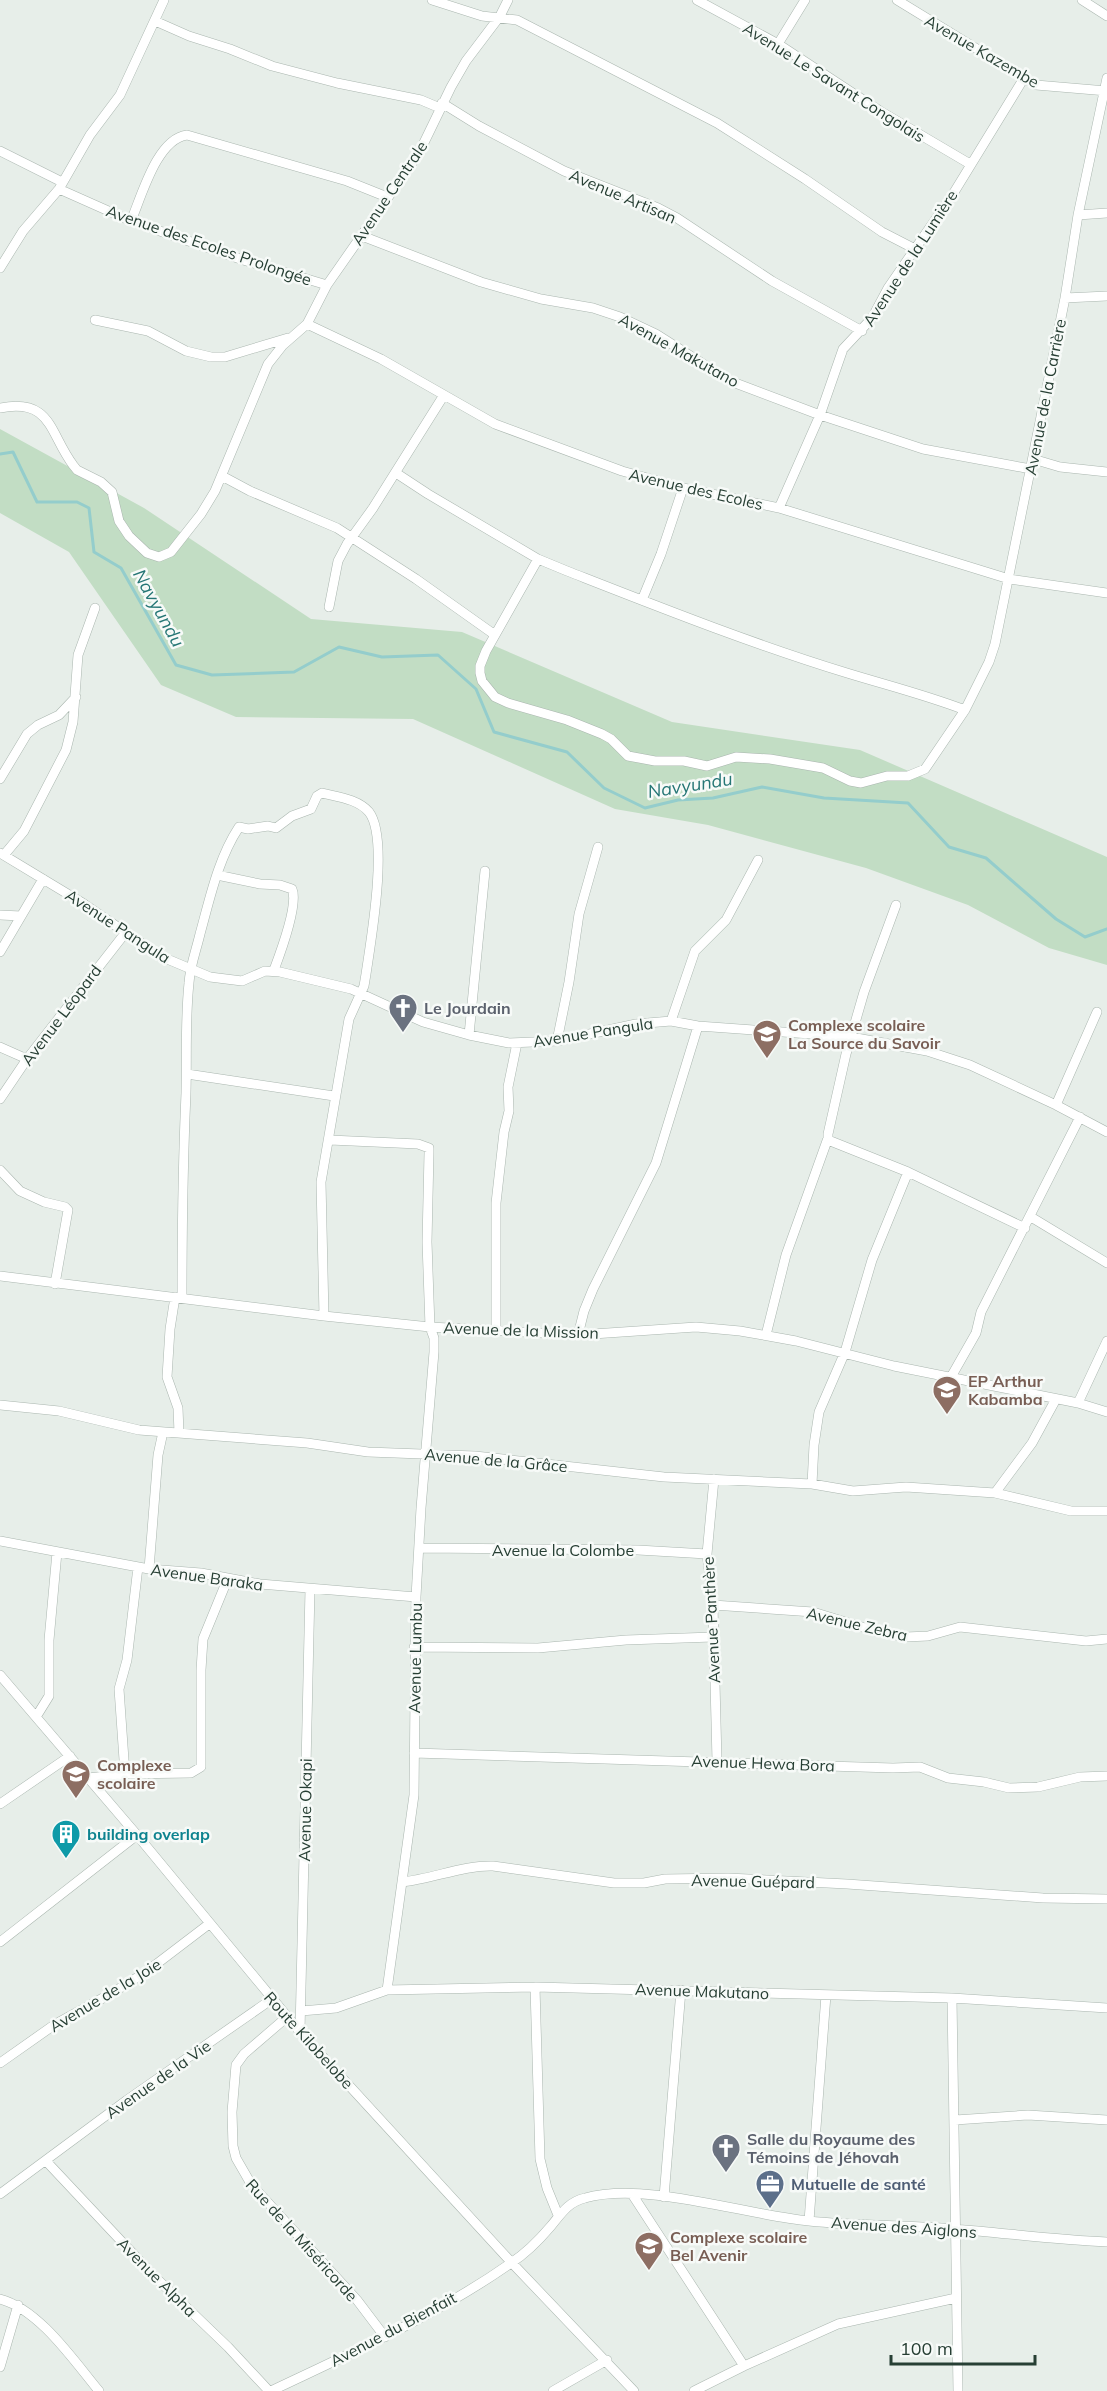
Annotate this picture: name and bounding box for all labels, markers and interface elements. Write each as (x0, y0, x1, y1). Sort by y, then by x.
street label: Avenue Kazembe (921, 10, 1043, 92)
street label: Avenue Le Savant Congolais (739, 18, 929, 146)
street label: Avenue Centrale (347, 137, 431, 249)
street label: Avenue Artisan (567, 164, 679, 228)
street label: Avenue de la Lumière (858, 186, 962, 330)
street label: Avenue des Ecoles Prolongée (104, 200, 314, 290)
street label: Avenue Makutano (615, 309, 743, 391)
street label: Avenue de la Carrière (1020, 317, 1070, 477)
street label: Avenue des Ecoles (627, 464, 765, 514)
water label: Navyundu (128, 565, 190, 651)
water label: Navyundu (646, 767, 734, 803)
street label: Avenue Pangula (62, 885, 174, 967)
street label: Avenue Léopard (17, 961, 105, 1069)
church icon: Le Jourdain (387, 992, 419, 1034)
place label: Le Jourdain (424, 998, 511, 1018)
street label: Avenue Pangula (532, 1013, 654, 1051)
place label: Complexe scolaire La Source du Savoir (788, 1015, 941, 1053)
school or university icon: Complexe scolaire La Source du Savoir (751, 1018, 783, 1060)
street label: Avenue de la Mission (443, 1317, 599, 1343)
place label: EP Arthur Kabamba (968, 1371, 1044, 1409)
school or university icon: EP Arthur Kabamba (931, 1374, 963, 1416)
street label: Avenue de la Grâce (424, 1444, 568, 1476)
street label: Avenue la Colombe (492, 1540, 634, 1560)
street label: Avenue Panthère (698, 1556, 724, 1684)
street label: Avenue Baraka (149, 1559, 265, 1595)
street label: Avenue Lumbu (404, 1603, 426, 1713)
street label: Avenue Zebra (805, 1603, 909, 1645)
street label: Avenue Hewa Bora (691, 1750, 835, 1776)
place label: Complexe scolaire (97, 1755, 172, 1793)
school or university icon: Complexe scolaire (60, 1758, 92, 1800)
street label: Avenue Okapi (294, 1758, 316, 1862)
building icon: building overlap (50, 1818, 82, 1860)
place label: building overlap (87, 1824, 210, 1844)
street label: Avenue Guépard (691, 1870, 815, 1892)
street label: Avenue de la Joie (45, 1954, 165, 2036)
street label: Avenue Makutano (634, 1979, 770, 2003)
street label: Route Kilobelobe (260, 1987, 358, 2093)
street label: Avenue de la Vie (102, 2035, 214, 2123)
place label: Salle du Royaume des Témoins de Jéhovah (747, 2129, 915, 2167)
church icon: Salle du Royaume des Témoins de Jéhovah (710, 2132, 742, 2174)
office icon: Mutuelle de santé (754, 2168, 786, 2210)
place label: Mutuelle de santé (791, 2174, 926, 2194)
street label: Rue de la Miséricorde (242, 2175, 362, 2305)
street label: Avenue des Aiglons (831, 2212, 977, 2242)
place label: Complexe scolaire Bel Avenir (670, 2227, 808, 2265)
school or university icon: Complexe scolaire Bel Avenir (633, 2230, 665, 2272)
street label: Avenue Alpha (113, 2233, 201, 2321)
street label: Avenue du Bienfait (326, 2287, 460, 2371)
scale bar (891, 2328, 1035, 2366)
text: 100 m (900, 2337, 953, 2360)

